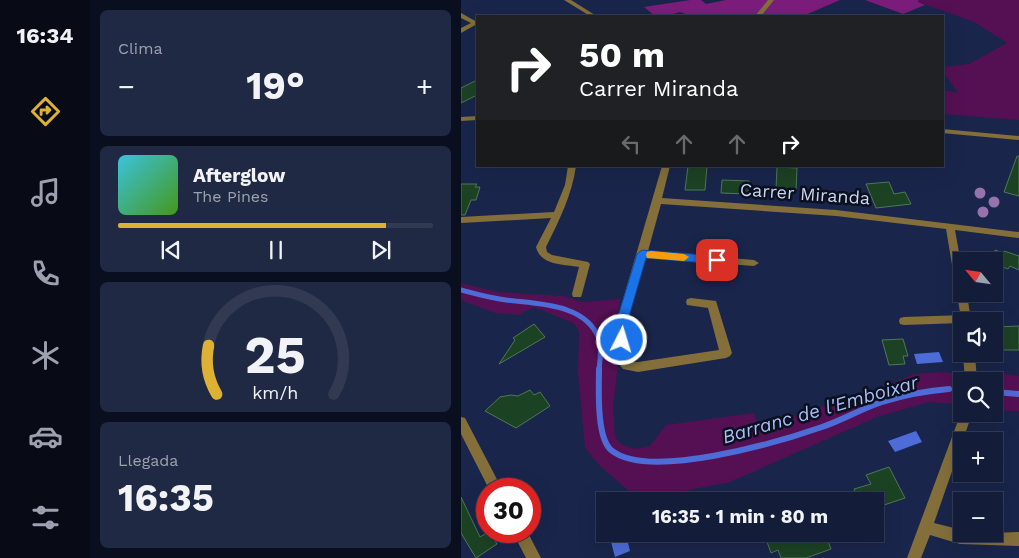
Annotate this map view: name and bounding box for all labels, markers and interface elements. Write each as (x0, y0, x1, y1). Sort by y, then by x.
text: 16:34 (17, 23, 73, 48)
text: 50 m (579, 34, 665, 76)
icon: right (496, 35, 561, 100)
text: Clima (118, 39, 162, 58)
text: 19° (246, 64, 305, 108)
text: − (118, 70, 135, 103)
text: + (416, 70, 433, 103)
text: Carrer Miranda (579, 76, 738, 101)
icon: directions (28, 94, 63, 129)
icon: left (617, 130, 645, 158)
icon: ahead (670, 130, 698, 158)
icon: ahead (723, 130, 751, 158)
icon: right (776, 130, 804, 158)
text: Afterglow (193, 164, 285, 187)
icon: music (28, 175, 63, 210)
street label: Carrer Miranda (739, 178, 871, 209)
text: The Pines (193, 187, 269, 206)
icon: previous (157, 236, 185, 264)
icon: pause (262, 236, 290, 264)
icon: next (367, 236, 395, 264)
pin (696, 239, 738, 281)
icon: arrive (703, 246, 731, 274)
north arrow (953, 252, 1003, 302)
map controls (953, 252, 1003, 542)
icon: phone (28, 256, 63, 291)
button: sound (953, 312, 1003, 362)
position arrow (595, 313, 647, 365)
text: 25 (245, 325, 306, 386)
icon: climate (28, 338, 63, 373)
water label: Barranc de l'Emboixar (720, 370, 921, 448)
button: search (953, 372, 1003, 422)
text: km/h (252, 382, 299, 403)
icon: car (28, 419, 63, 454)
button: + (953, 432, 1003, 482)
text: Llegada (118, 451, 178, 470)
text: 16:35 (118, 476, 214, 520)
speed limit sign: 30 (476, 478, 541, 543)
button: − (953, 492, 1003, 542)
icon: filters (28, 500, 63, 535)
text: 16:35 · 1 min · 80 m (652, 505, 828, 528)

